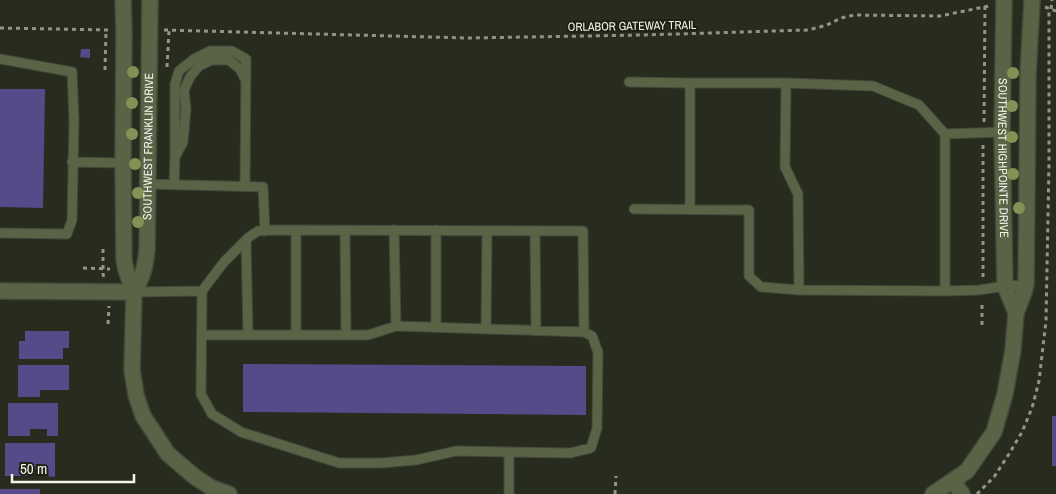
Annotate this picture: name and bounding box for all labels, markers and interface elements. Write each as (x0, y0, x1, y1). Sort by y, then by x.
street label: ORLABOR GATEWAY TRAIL (568, 17, 697, 35)
street label: SOUTHWEST FRANKLIN DRIVE (139, 73, 157, 220)
street label: SOUTHWEST HIGHPOINTE DRIVE (994, 78, 1012, 238)
scale bar (12, 452, 135, 484)
text: 50 m (20, 458, 47, 479)

